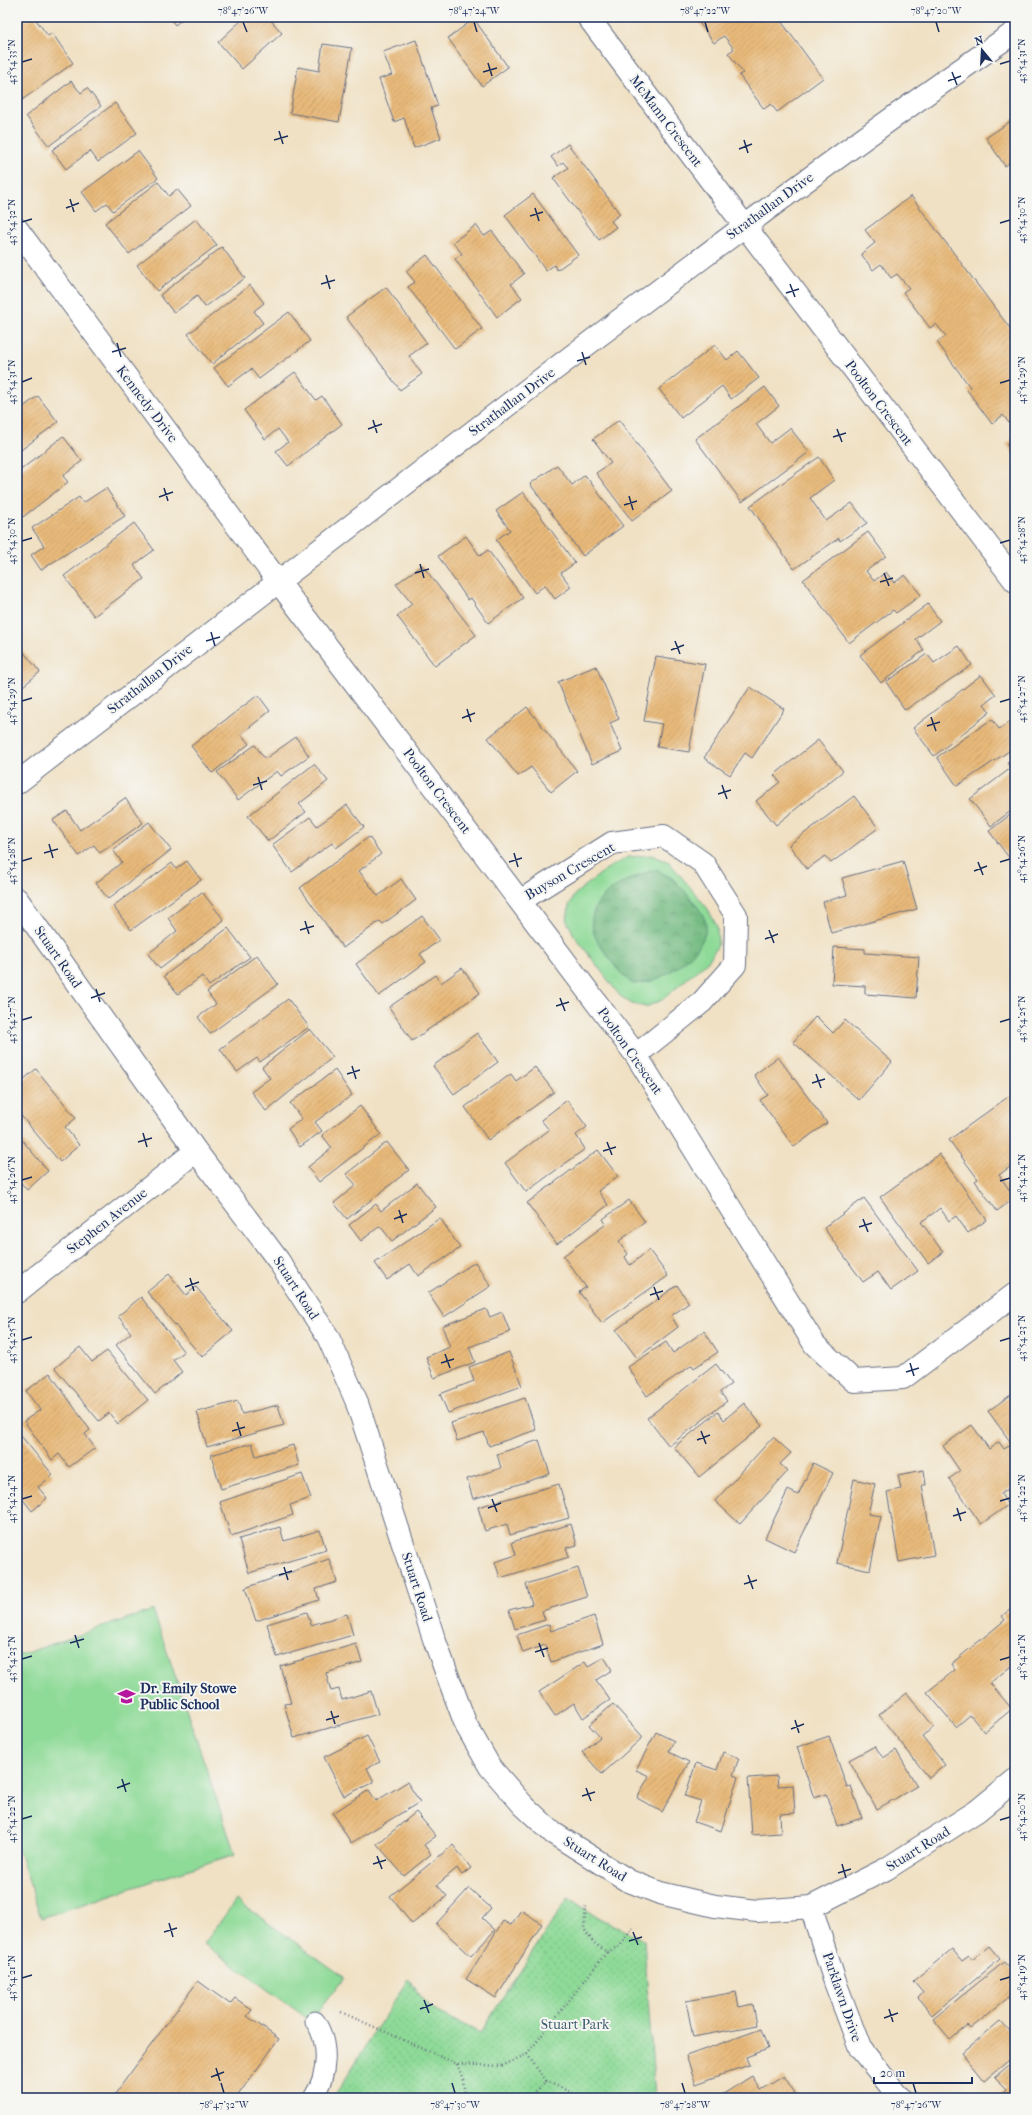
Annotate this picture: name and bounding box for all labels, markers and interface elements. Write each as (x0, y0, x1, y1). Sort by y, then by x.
text: 78°47'26"W (218, 5, 269, 17)
text: 78°47'24"W (449, 5, 501, 17)
text: 78°47'22"W (680, 5, 731, 17)
text: 78°47'20"W (911, 5, 962, 17)
north arrow (962, 30, 1002, 70)
text: N (973, 33, 986, 48)
text: 43°54'31"N (1016, 38, 1028, 84)
text: 43°54'33"N (6, 39, 18, 85)
street label: McMann Crescent (626, 72, 706, 170)
street label: Strathallan Drive (723, 169, 817, 243)
text: 43°54'30"N (1016, 196, 1028, 244)
text: 43°54'32"N (6, 198, 18, 245)
text: 43°54'29"N (1016, 356, 1028, 404)
street label: Poolton Crescent (841, 357, 917, 449)
text: 43°54'31"N (6, 359, 18, 405)
street label: Kennedy Drive (112, 362, 182, 446)
street label: Strathallan Drive (466, 364, 559, 440)
text: 43°54'28"N (1016, 516, 1028, 564)
text: 43°54'30"N (6, 517, 18, 565)
street label: Strathallan Drive (104, 640, 196, 718)
text: 43°54'27"N (1016, 675, 1028, 723)
text: 43°54'29"N (6, 677, 18, 725)
street label: Poolton Crescent (399, 745, 475, 837)
text: 43°54'26"N (1016, 835, 1028, 883)
text: 43°54'28"N (6, 837, 18, 885)
street label: Buyson Crescent (522, 838, 618, 904)
street label: Stuart Road (30, 923, 86, 992)
text: 43°54'25"N (1016, 995, 1028, 1042)
text: 43°54'27"N (6, 996, 18, 1044)
street label: Poolton Crescent (594, 1004, 666, 1098)
text: 43°54'24"N (1016, 1153, 1028, 1202)
text: 43°54'26"N (6, 1156, 18, 1204)
street label: Stephen Avenue (63, 1184, 151, 1258)
street label: Stuart Road (269, 1253, 323, 1323)
text: 43°54'23"N (1016, 1314, 1028, 1361)
text: 43°54'25"N (6, 1316, 18, 1363)
text: 43°54'24"N (6, 1474, 18, 1523)
text: 43°54'22"N (1016, 1474, 1028, 1522)
street label: Stuart Road (398, 1550, 436, 1624)
text: 43°54'21"N (1016, 1633, 1028, 1680)
text: 43°54'23"N (6, 1635, 18, 1682)
place label: Dr. Emily Stowe Public School (140, 1680, 236, 1713)
school or university icon: Dr. Emily Stowe Public School (117, 1686, 137, 1706)
text: 43°54'20"N (1016, 1793, 1028, 1841)
text: 43°54'22"N (6, 1795, 18, 1843)
street label: Stuart Road (883, 1823, 953, 1875)
street label: Stuart Road (560, 1833, 630, 1885)
street label: Parklawn Drive (819, 1950, 865, 2044)
text: 43°54'19"N (1016, 1953, 1028, 2000)
text: 43°54'21"N (6, 1954, 18, 2001)
park label: Stuart Park (541, 2016, 610, 2033)
scale bar (874, 2059, 972, 2085)
text: 20 m (880, 2066, 905, 2080)
text: 78°47'32"W (199, 2099, 250, 2111)
text: 78°47'30"W (430, 2099, 481, 2111)
text: 78°47'28"W (660, 2099, 711, 2111)
text: 78°47'26"W (891, 2099, 942, 2111)

